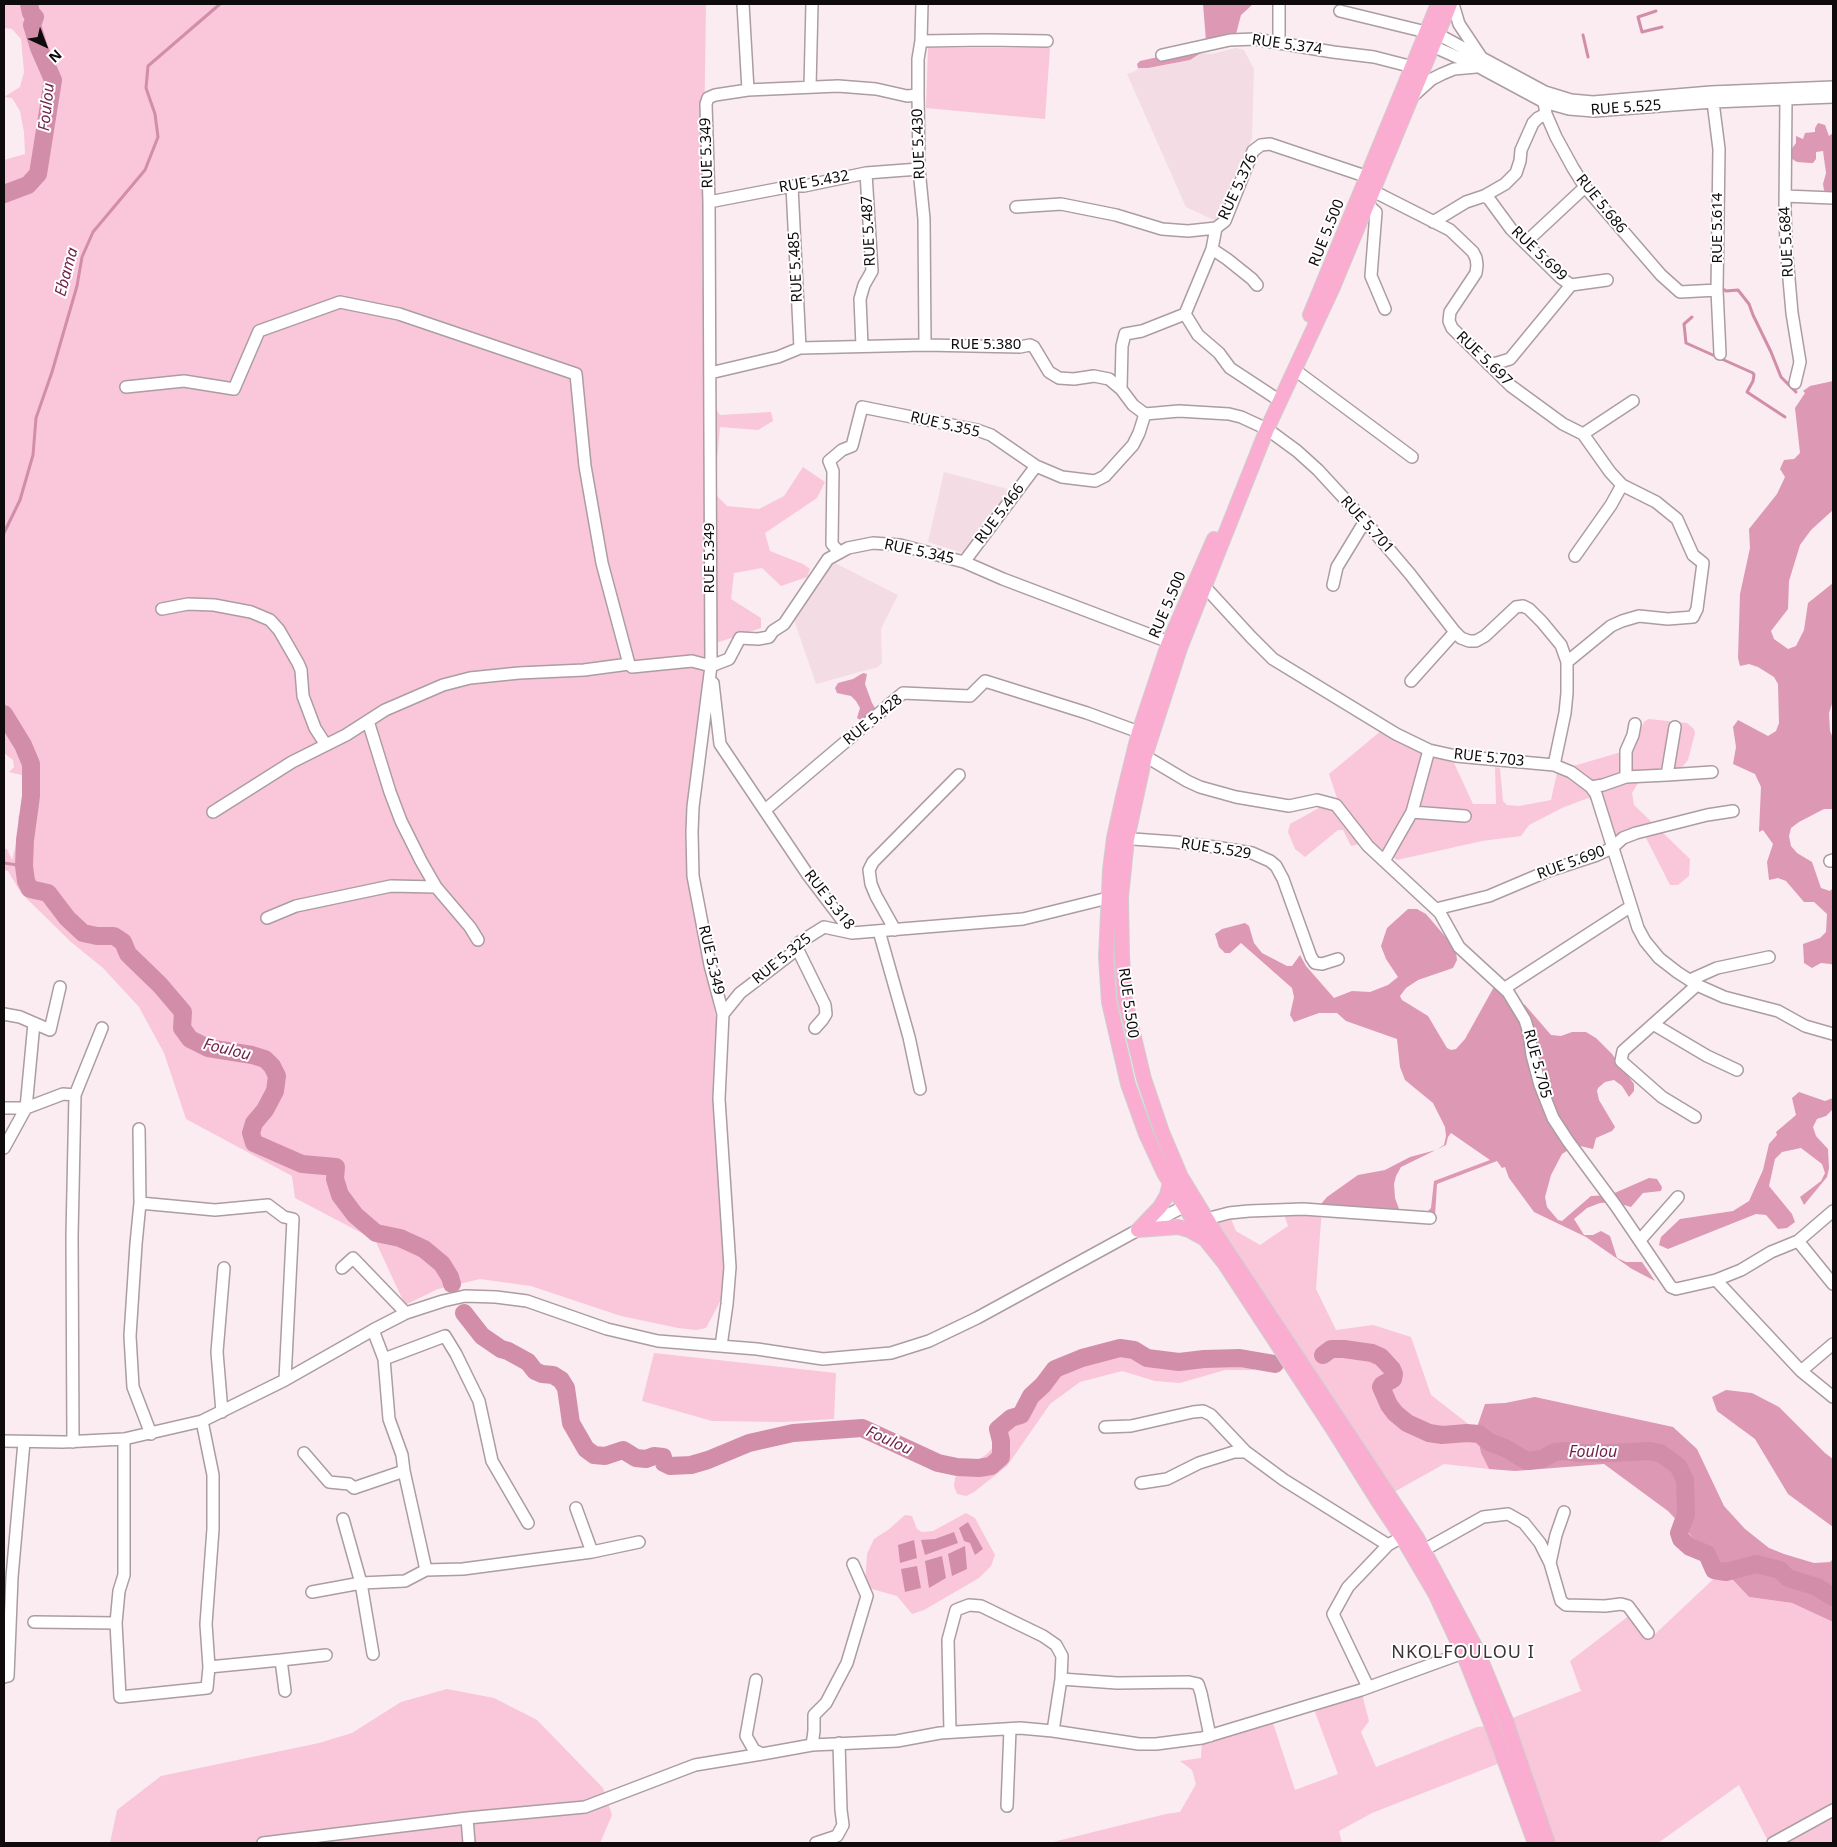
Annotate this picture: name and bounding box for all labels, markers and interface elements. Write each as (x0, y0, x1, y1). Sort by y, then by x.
north arrow (20, 20, 70, 70)
street label: RUE 5.374 (1251, 31, 1323, 59)
text: N (45, 45, 66, 67)
water label: Foulou (35, 82, 59, 132)
street label: RUE 5.525 (1590, 97, 1662, 119)
street label: RUE 5.430 (909, 108, 929, 180)
street label: RUE 5.349 (697, 117, 717, 189)
street label: RUE 5.376 (1215, 151, 1261, 223)
street label: RUE 5.432 (778, 167, 850, 197)
street label: RUE 5.686 (1572, 171, 1630, 237)
street label: RUE 5.614 (1709, 193, 1727, 263)
street label: RUE 5.487 (858, 195, 880, 267)
street label: RUE 5.500 (1305, 197, 1349, 269)
street label: RUE 5.684 (1776, 206, 1798, 278)
street label: RUE 5.699 (1507, 223, 1571, 285)
street label: RUE 5.485 (785, 231, 807, 303)
water label: Ebama (51, 246, 83, 298)
street label: RUE 5.697 (1452, 328, 1516, 390)
street label: RUE 5.380 (951, 336, 1021, 354)
street label: RUE 5.355 (908, 408, 982, 442)
street label: RUE 5.466 (971, 480, 1029, 548)
street label: RUE 5.701 (1337, 493, 1397, 557)
street label: RUE 5.349 (701, 523, 719, 593)
street label: RUE 5.345 (882, 536, 956, 568)
street label: RUE 5.500 (1146, 569, 1190, 641)
street label: RUE 5.428 (840, 691, 906, 749)
street label: RUE 5.703 (1453, 745, 1525, 771)
street label: RUE 5.529 (1180, 835, 1252, 863)
street label: RUE 5.690 (1535, 842, 1607, 884)
street label: RUE 5.318 (800, 867, 858, 933)
street label: RUE 5.349 (694, 923, 728, 997)
street label: RUE 5.325 (749, 930, 815, 988)
street label: RUE 5.500 (1114, 967, 1142, 1039)
street label: RUE 5.705 (1519, 1027, 1555, 1101)
water label: Foulou (201, 1035, 253, 1065)
water label: Foulou (863, 1422, 915, 1460)
water label: Foulou (1569, 1442, 1617, 1462)
district label: NKOLFOULOU I (1390, 1642, 1536, 1664)

